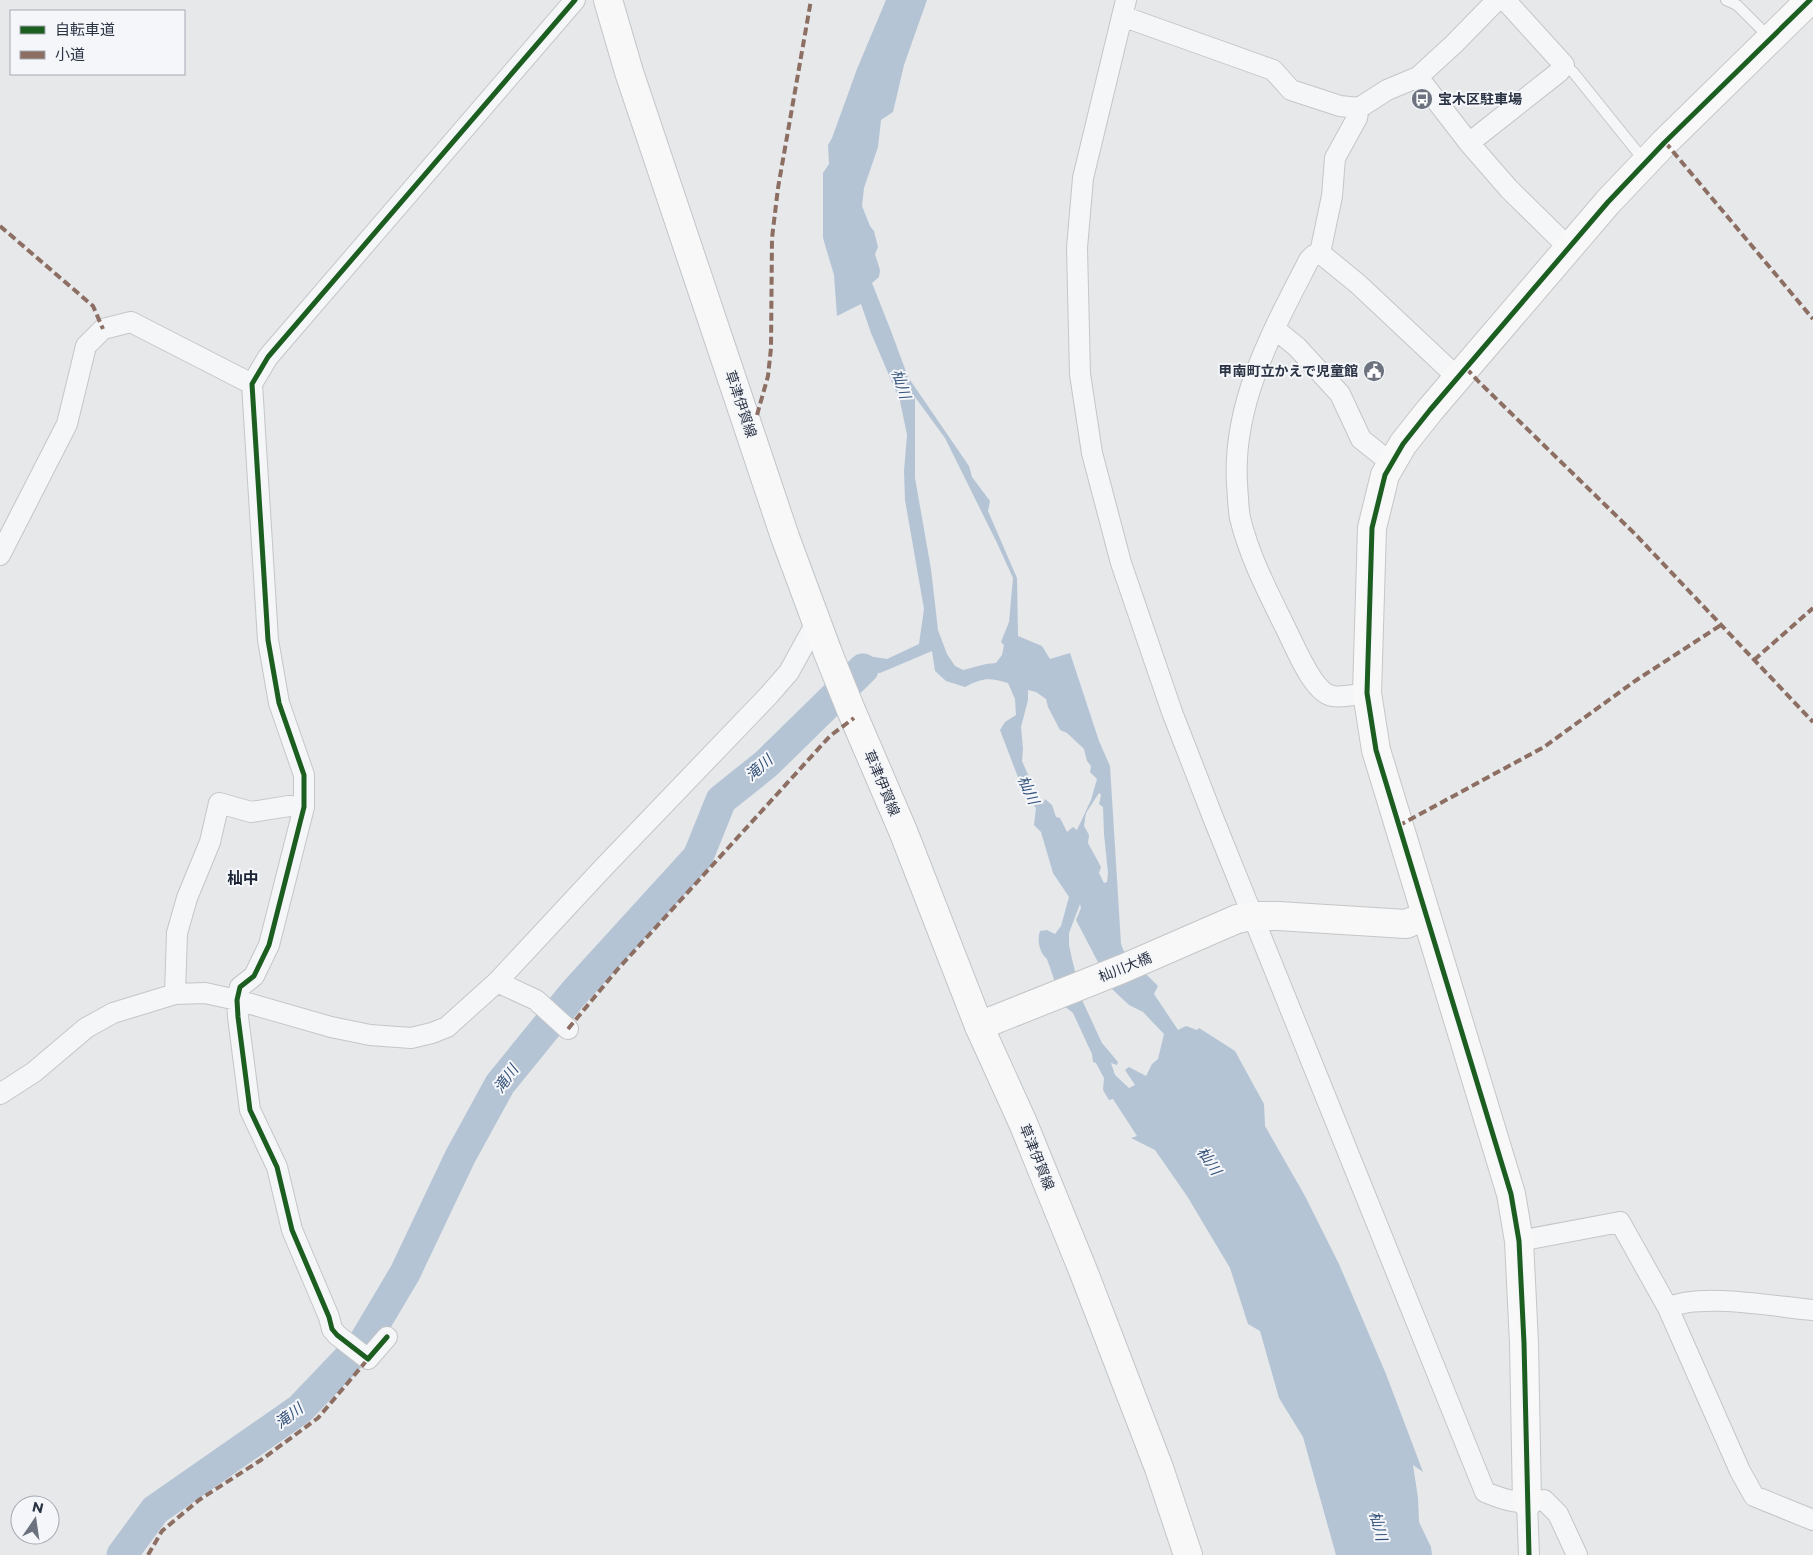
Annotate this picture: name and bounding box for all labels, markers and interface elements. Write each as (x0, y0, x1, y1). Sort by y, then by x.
legend (10, 10, 185, 75)
text: 自転車道 (55, 20, 115, 39)
text: 小道 (55, 45, 85, 64)
bus stop icon: 宝木区駐車場 (1410, 87, 1434, 111)
place label: 宝木区駐車場 (1438, 90, 1522, 108)
public building icon: 甲南町立かえで児童館 (1362, 359, 1386, 383)
place label: 甲南町立かえで児童館 (1218, 362, 1358, 380)
water label: 杣川 (888, 367, 916, 403)
street label: 草津伊賀線 (721, 368, 761, 440)
street label: 草津伊賀線 (860, 747, 904, 819)
water label: 滝川 (741, 749, 778, 785)
water label: 杣川 (1014, 772, 1044, 809)
district label: 杣中 (227, 869, 259, 888)
street label: 杣川大橋 (1096, 948, 1154, 986)
water label: 滝川 (489, 1059, 523, 1096)
street label: 草津伊賀線 (1016, 1121, 1058, 1193)
water label: 杣川 (1193, 1143, 1227, 1180)
water label: 滝川 (271, 1398, 308, 1432)
north arrow (10, 1495, 60, 1545)
text: N (30, 1497, 45, 1517)
water label: 杣川 (1365, 1509, 1392, 1545)

